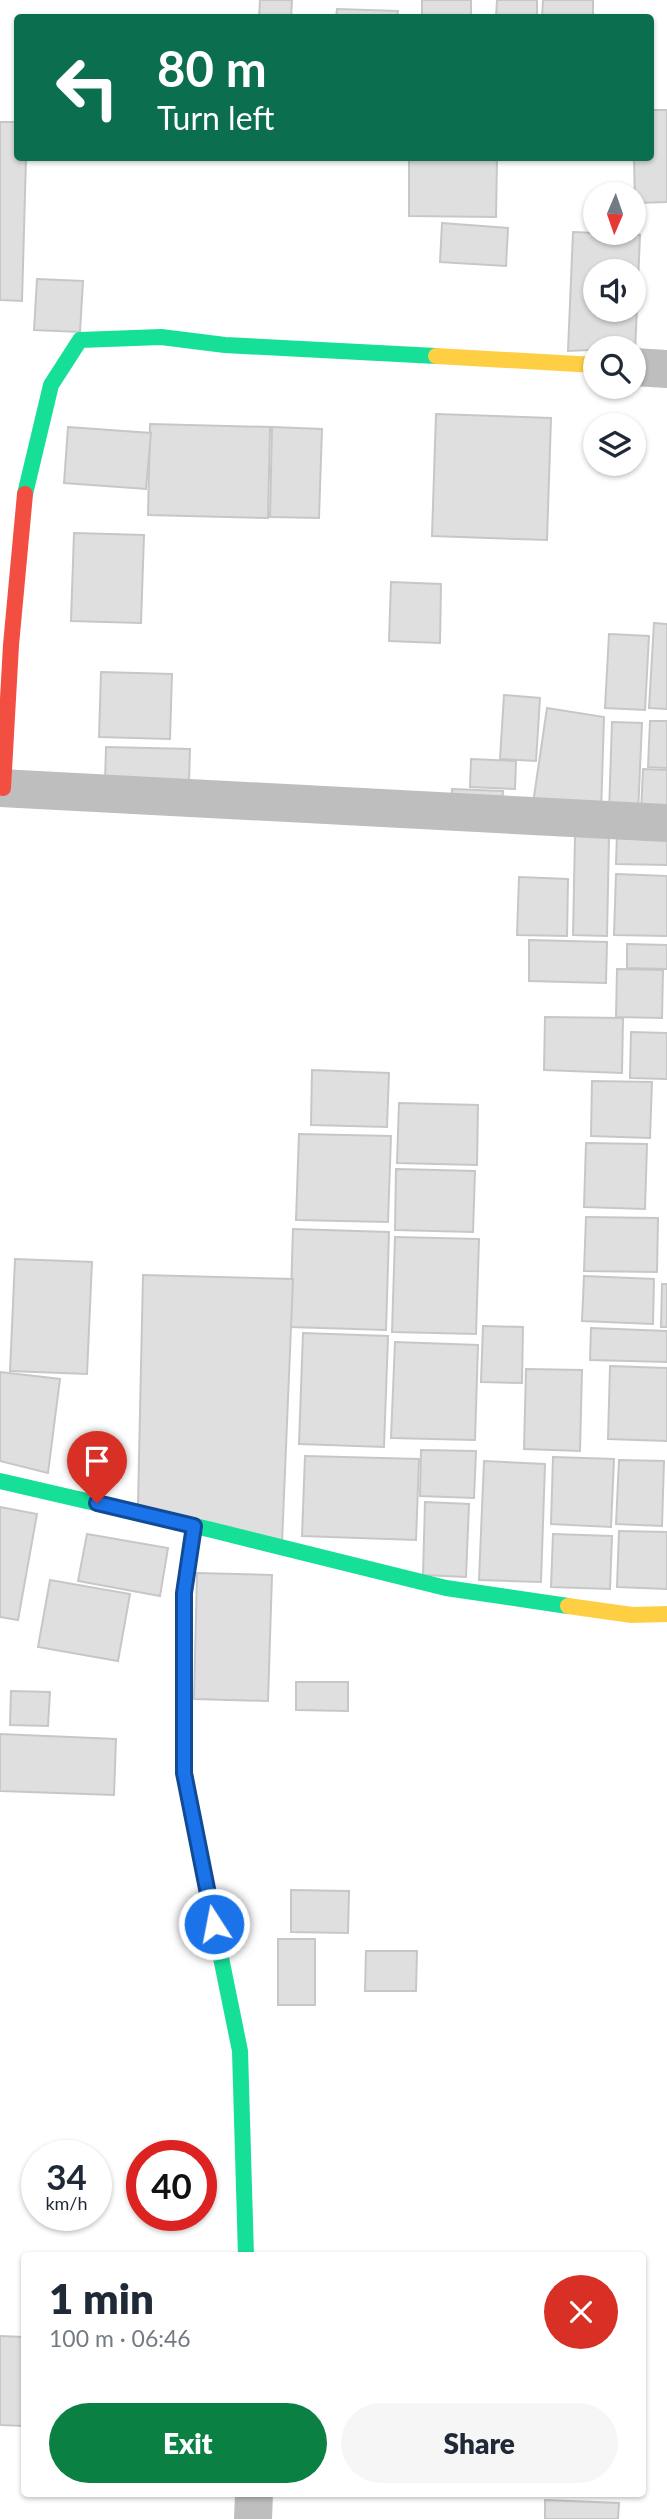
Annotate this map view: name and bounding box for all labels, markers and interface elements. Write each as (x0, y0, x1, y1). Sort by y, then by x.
text: 80 m (157, 39, 267, 97)
icon: left (42, 42, 133, 133)
text: Turn left (157, 98, 274, 137)
north arrow (583, 182, 646, 245)
map controls (583, 182, 646, 476)
button: sound (583, 259, 646, 322)
button: search (583, 336, 646, 399)
button: layers (583, 413, 646, 476)
pin (67, 1431, 127, 1503)
icon: arrive (78, 1442, 116, 1480)
position arrow (177, 1887, 251, 1961)
speed limit sign: 40 (126, 2140, 217, 2231)
text: 34 (46, 2155, 87, 2197)
text: km/h (45, 2192, 88, 2214)
text: 1 min (49, 2273, 154, 2323)
button: close (544, 2275, 618, 2349)
text: 100 m · 06:46 (49, 2324, 191, 2352)
button: Exit (49, 2403, 327, 2483)
button: Share (341, 2403, 618, 2483)

